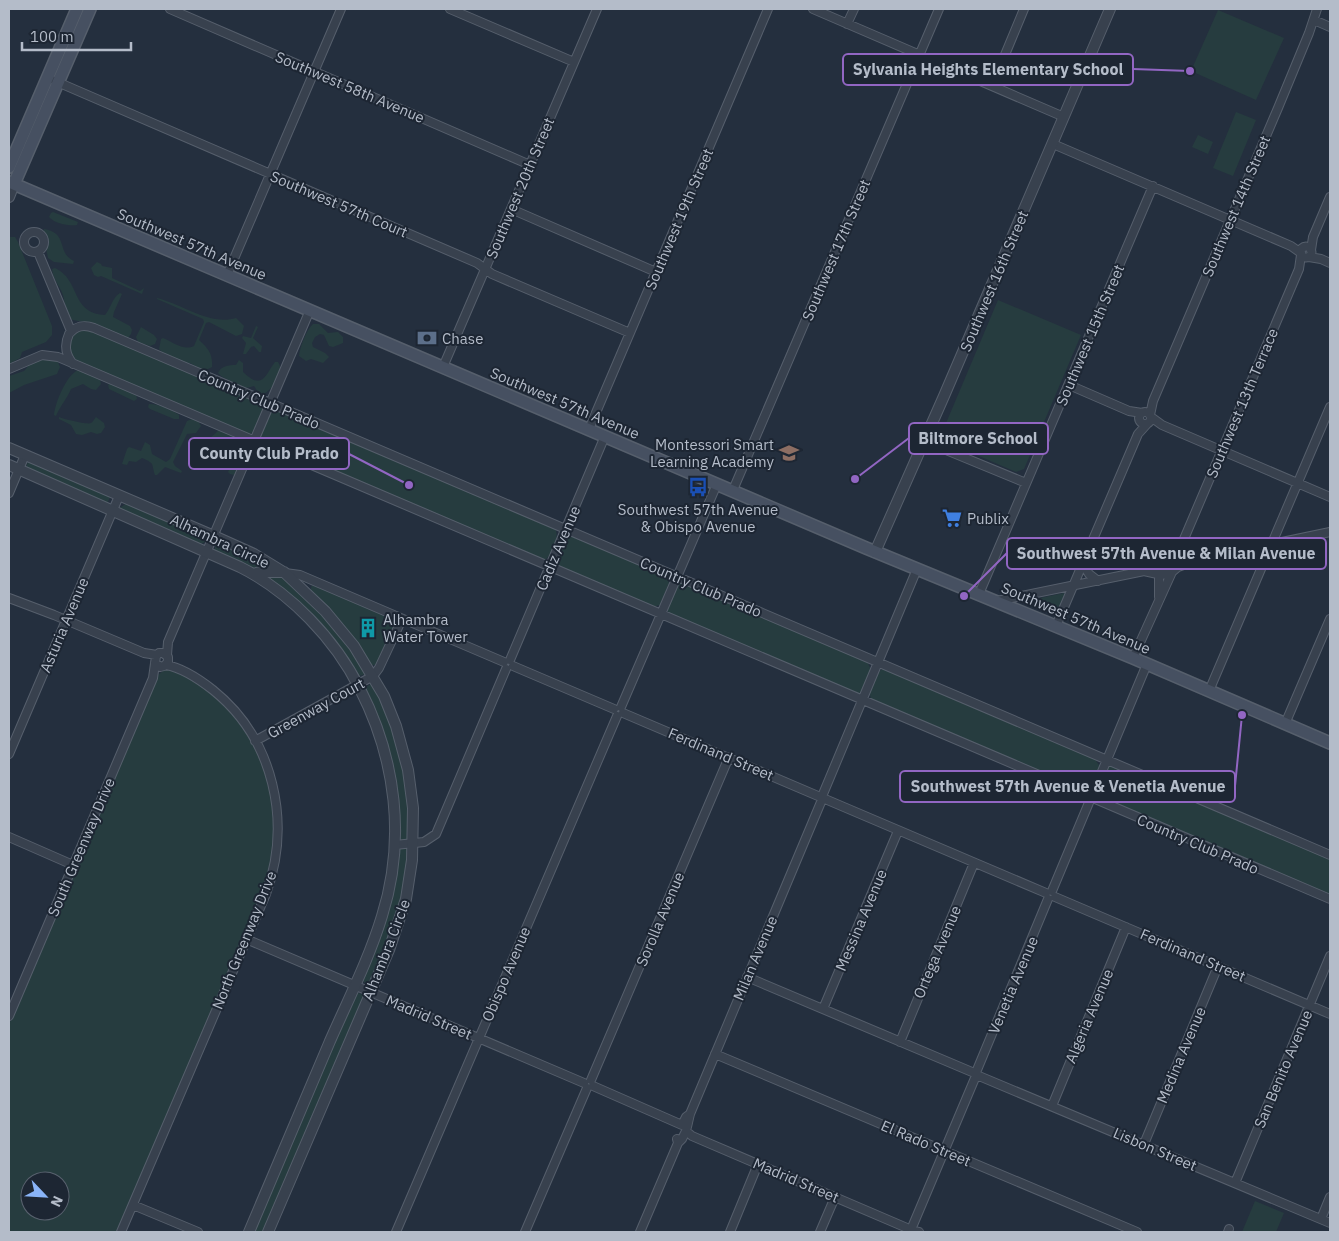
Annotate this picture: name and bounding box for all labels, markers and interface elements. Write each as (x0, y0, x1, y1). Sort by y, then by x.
scale bar (22, 20, 131, 52)
text: 100 m (30, 27, 74, 46)
street label: Southwest 58th Avenue (272, 47, 428, 127)
callout: Sylvania Heights Elementary School (843, 54, 1133, 85)
text: Sylvania Heights Elementary School (853, 59, 1123, 79)
street label: Southwest 20th Street (482, 115, 558, 261)
street label: Southwest 14th Street (1198, 133, 1274, 279)
street label: Southwest 19th Street (641, 146, 717, 292)
street label: Southwest 57th Court (267, 166, 411, 242)
street label: Southwest 17th Street (798, 177, 874, 323)
street label: Southwest 57th Avenue (114, 204, 270, 284)
street label: Southwest 16th Street (956, 208, 1032, 354)
street label: Southwest 15th Street (1052, 262, 1128, 408)
street label: Southwest 13th Terrace (1202, 325, 1282, 481)
bank icon: Chase (416, 327, 438, 349)
place label: Chase (442, 329, 483, 348)
street label: Southwest 57th Avenue (487, 363, 643, 443)
street label: Country Club Prado (195, 365, 323, 433)
callout: Biltmore School (909, 423, 1048, 454)
text: Biltmore School (918, 428, 1038, 448)
place label: Montessori Smart Learning Academy (650, 435, 775, 471)
callout: County Club Prado (189, 438, 349, 469)
school or university icon: Montessori Smart Learning Academy (778, 442, 800, 464)
text: County Club Prado (199, 443, 339, 463)
bus stop icon: Southwest 57th Avenue & Obispo Avenue (687, 476, 709, 498)
place label: Southwest 57th Avenue & Obispo Avenue (618, 500, 778, 536)
street label: Cadiz Avenue (532, 503, 584, 593)
supermarket icon: Publix (941, 507, 963, 529)
place label: Publix (967, 509, 1009, 528)
street label: Alhambra Circle (167, 510, 273, 572)
callout: Southwest 57th Avenue & Milan Avenue (1007, 538, 1326, 569)
text: Southwest 57th Avenue & Milan Avenue (1017, 543, 1315, 563)
street label: Country Club Prado (637, 553, 765, 621)
street label: Asturia Avenue (35, 575, 93, 675)
street label: Southwest 57th Avenue (998, 578, 1154, 658)
place label: Alhambra Water Tower (383, 610, 468, 646)
building icon: Alhambra Water Tower (357, 617, 379, 639)
street label: Greenway Court (264, 673, 368, 743)
street label: Ferdinand Street (665, 723, 777, 785)
callout: Southwest 57th Avenue & Venetia Avenue (900, 771, 1235, 802)
street label: South Greenway Drive (43, 775, 119, 919)
text: Southwest 57th Avenue & Venetia Avenue (911, 776, 1225, 796)
street label: Country Club Prado (1134, 810, 1262, 878)
street label: Messina Avenue (831, 866, 891, 974)
street label: North Greenway Drive (208, 868, 280, 1012)
street label: Sorolla Avenue (632, 869, 688, 969)
street label: Alhambra Circle (358, 896, 414, 1004)
street label: Ortega Avenue (909, 903, 965, 1001)
street label: Milan Avenue (729, 913, 781, 1003)
street label: Obispo Avenue (478, 924, 534, 1024)
street label: Ferdinand Street (1137, 924, 1249, 986)
street label: Venetia Avenue (984, 933, 1042, 1037)
street label: Algeria Avenue (1061, 966, 1117, 1066)
street label: Madrid Street (383, 990, 475, 1044)
street label: Medina Avenue (1152, 1004, 1210, 1106)
street label: San Benito Avenue (1250, 1007, 1316, 1131)
street label: El Rado Street (878, 1116, 974, 1170)
street label: Lisbon Street (1110, 1123, 1200, 1175)
street label: Madrid Street (750, 1153, 842, 1207)
north arrow (20, 1171, 70, 1221)
text: N (46, 1193, 67, 1210)

